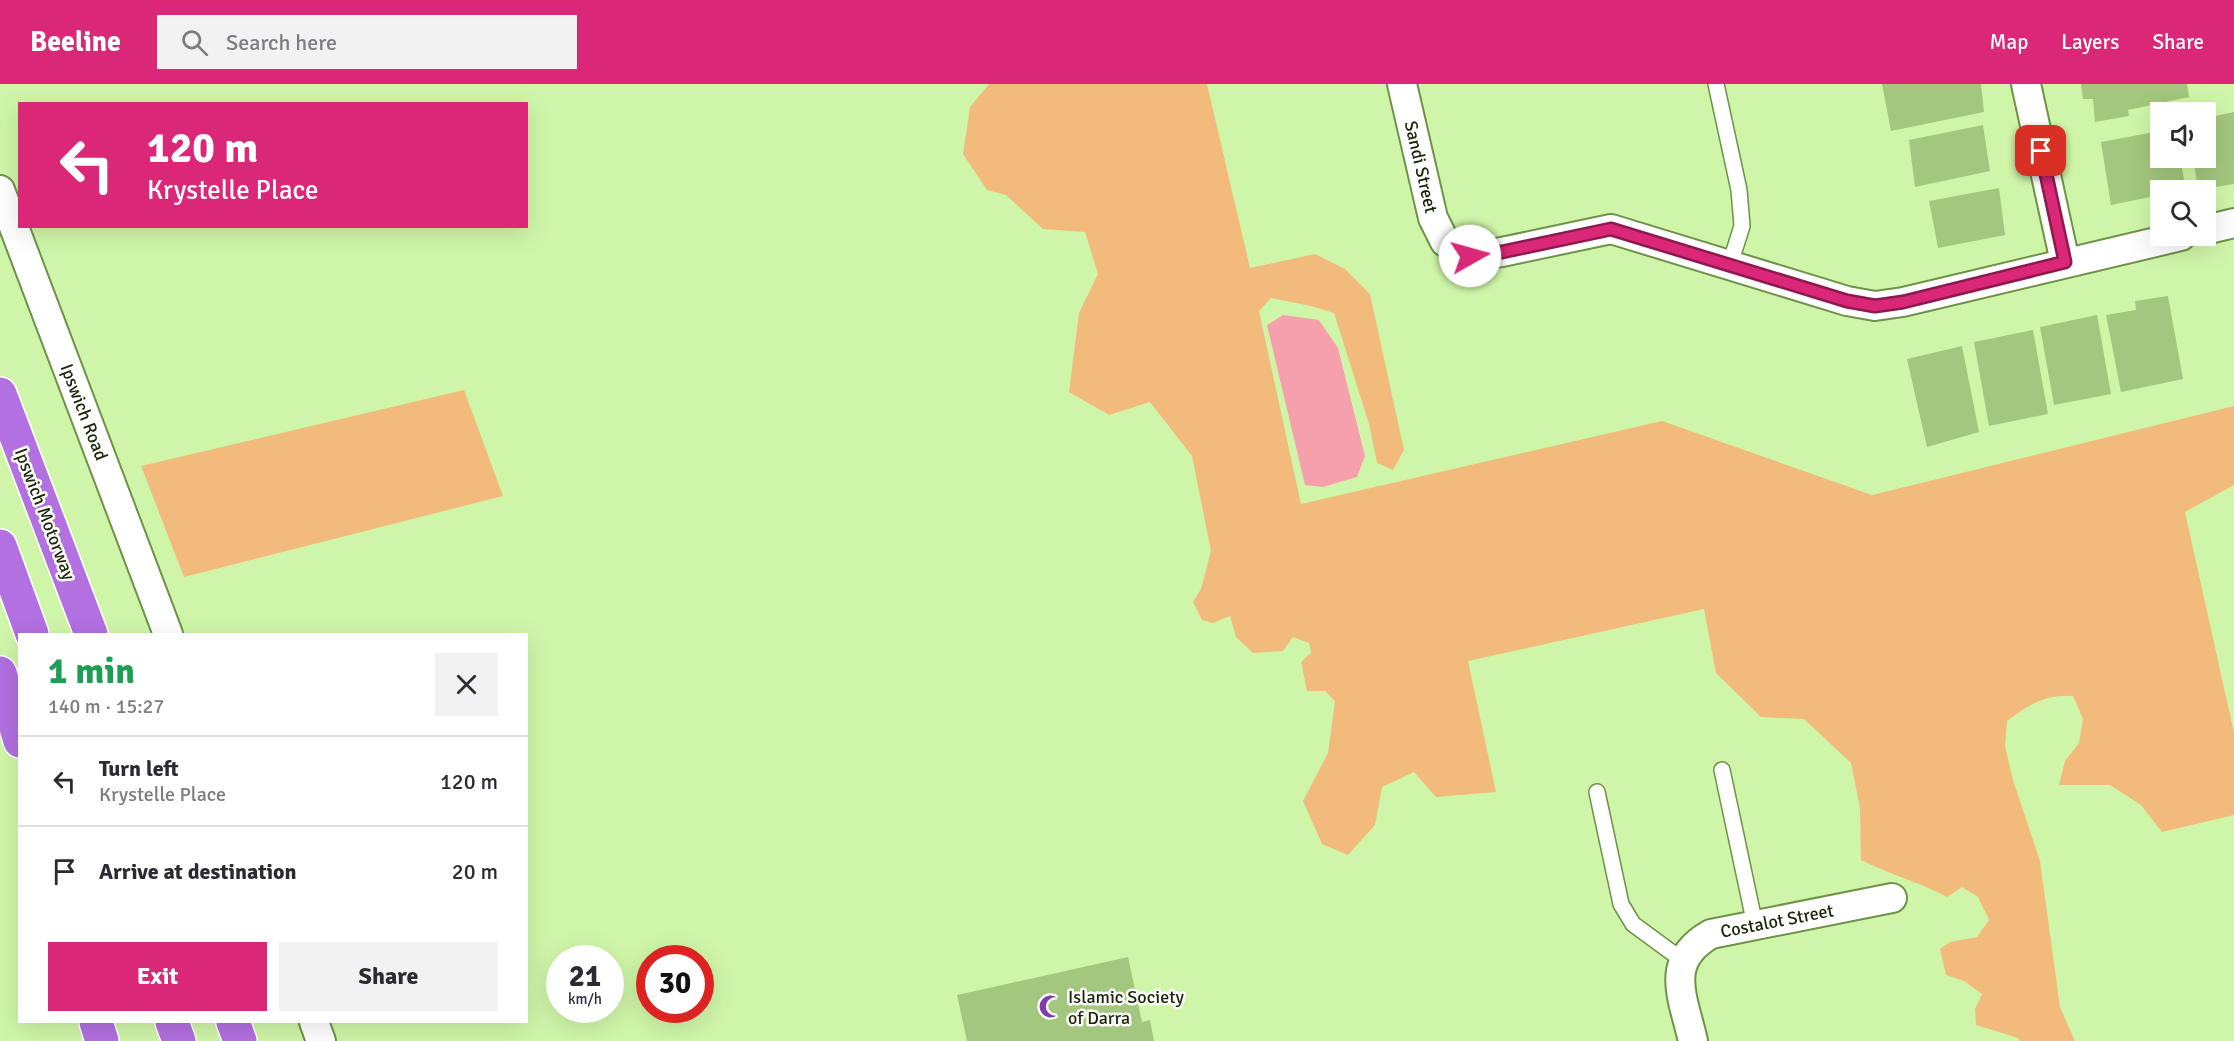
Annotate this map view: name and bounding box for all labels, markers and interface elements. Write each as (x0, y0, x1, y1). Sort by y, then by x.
search box (157, 15, 577, 69)
text: Beeline (30, 25, 121, 59)
icon: search (178, 26, 211, 59)
text: Search here (226, 29, 337, 56)
text: Map (1990, 29, 2028, 55)
text: Layers (2061, 29, 2119, 55)
text: Share (2152, 29, 2204, 55)
map controls (2150, 102, 2216, 246)
button: sound (2150, 102, 2216, 168)
street label: Sandi Street (1400, 119, 1442, 215)
text: 120 m (147, 123, 258, 174)
pin (2015, 125, 2066, 176)
icon: left (48, 126, 126, 204)
icon: arrive (2024, 134, 2057, 167)
text: Krystelle Place (147, 174, 319, 207)
button: search (2150, 180, 2216, 246)
position arrow (1438, 224, 1502, 288)
street label: Ipswich Road (56, 361, 112, 463)
street label: Ipswich Motorway (10, 445, 80, 584)
text: 1 min (48, 649, 135, 694)
button: close (435, 653, 498, 716)
text: 140 m · 15:27 (48, 694, 164, 719)
text: Turn left (99, 755, 179, 782)
icon: left (48, 765, 81, 798)
text: 120 m (440, 768, 498, 795)
text: Krystelle Place (99, 782, 226, 807)
icon: arrive (48, 855, 81, 888)
text: Arrive at destination (99, 858, 296, 885)
text: 20 m (452, 858, 498, 885)
street label: Costalot Street (1719, 899, 1835, 943)
button: Exit (48, 942, 267, 1011)
button: Share (279, 942, 498, 1011)
speed limit sign: 30 (636, 945, 714, 1023)
text: 21 (569, 958, 601, 995)
place label: Islamic Society of Darra (1068, 986, 1185, 1029)
text: km/h (568, 990, 602, 1008)
mosque icon: Islamic Society of Darra (1037, 994, 1063, 1020)

